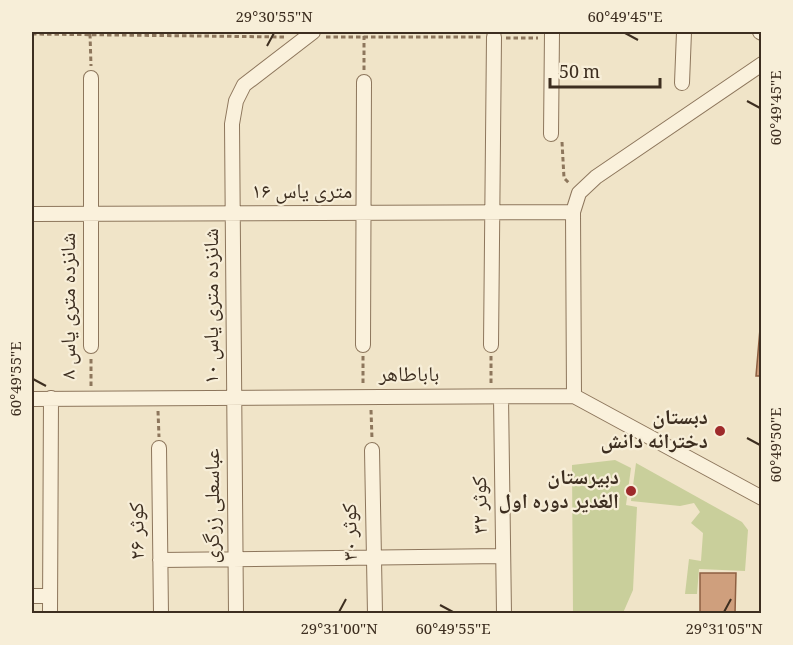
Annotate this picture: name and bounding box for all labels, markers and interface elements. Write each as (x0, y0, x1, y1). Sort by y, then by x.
text: 29°30'55"N (235, 6, 313, 32)
text: 60°49'45"E (587, 6, 663, 32)
scale bar (550, 51, 660, 89)
text: 50 m (559, 59, 600, 89)
text: 60°49'45"E (765, 70, 791, 146)
street label: ۱۶ متری یاس (252, 176, 352, 211)
street label: شانزده متری یاس ۱۰ (196, 228, 231, 384)
street label: شانزده متری یاس ۸ (53, 233, 88, 379)
text: 60°49'55"E (5, 341, 31, 417)
street label: باباطاهر (378, 359, 439, 394)
place label: دبستان دخترانه دانش (601, 402, 708, 461)
text: 60°49'50"E (765, 407, 791, 483)
marker: دبستان دخترانه دانش (713, 424, 727, 438)
street label: عباسعلی زرگری (197, 448, 232, 564)
place label: دبیرستان الغدیر دوره اول (498, 462, 619, 521)
street label: کوثر ۳۲ (464, 476, 500, 534)
marker: دبیرستان الغدیر دوره اول (624, 484, 638, 498)
street label: کوثر ۲۶ (121, 502, 157, 560)
street label: کوثر ۳۰ (334, 503, 370, 561)
text: 29°31'00"N (300, 618, 378, 644)
text: 60°49'55"E (415, 618, 491, 644)
text: 29°31'05"N (685, 618, 763, 644)

